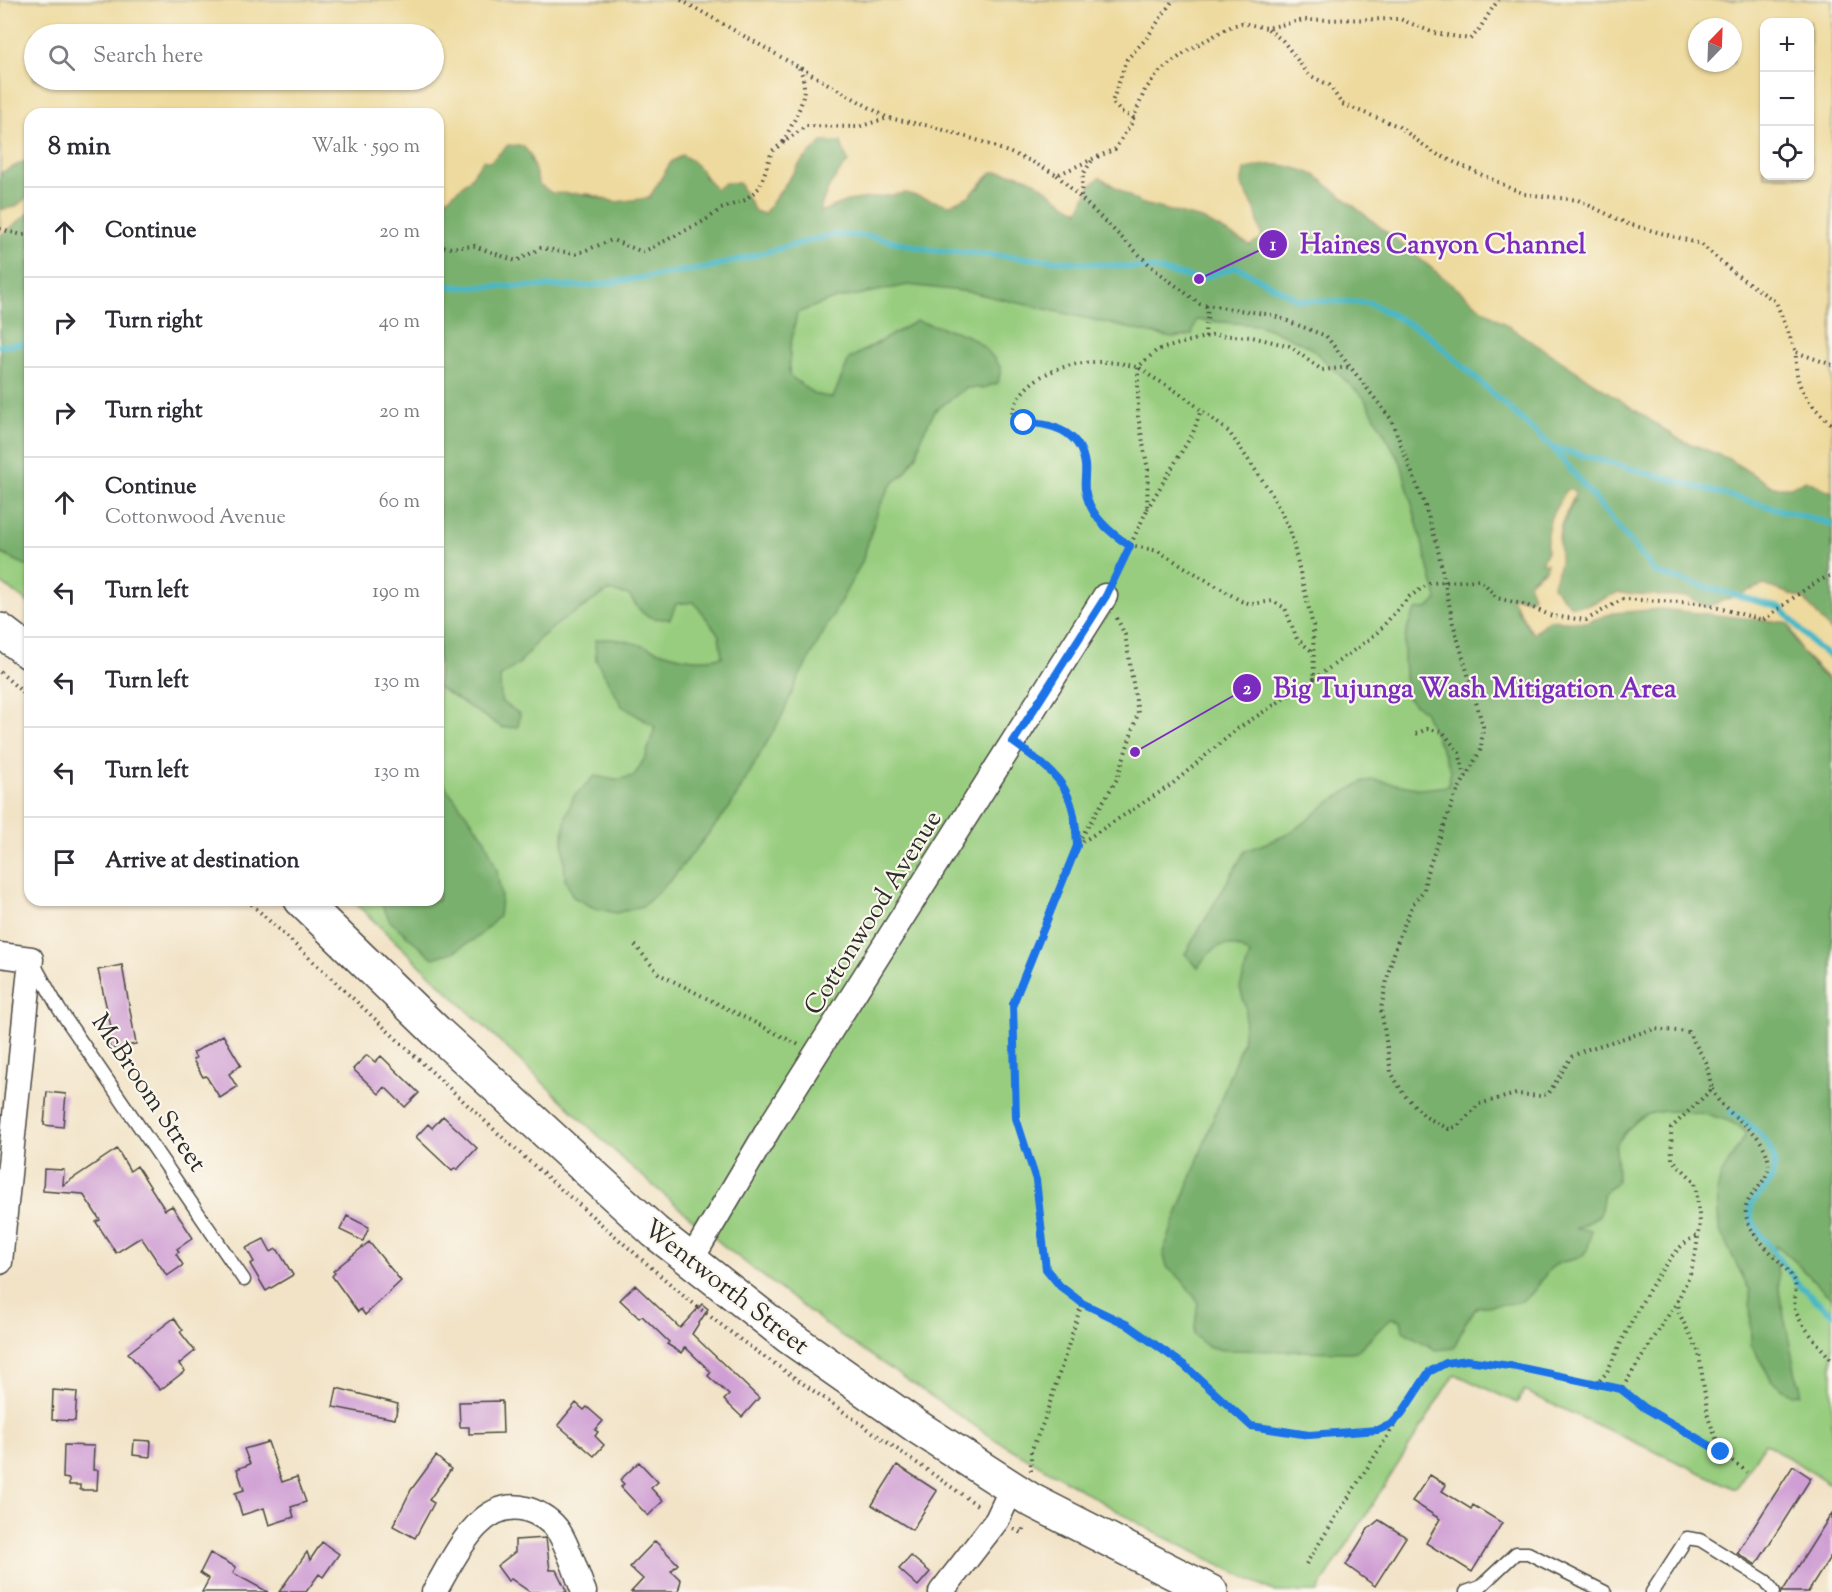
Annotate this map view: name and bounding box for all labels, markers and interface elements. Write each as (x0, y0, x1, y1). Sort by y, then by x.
north arrow (1688, 18, 1742, 72)
map controls (1760, 18, 1814, 180)
button: + (1760, 18, 1814, 72)
search box (24, 24, 444, 90)
icon: search (45, 41, 78, 74)
text: Search here (93, 41, 203, 73)
button: − (1760, 72, 1814, 126)
button: locate (1760, 126, 1814, 180)
text: 8 min (48, 129, 111, 166)
text: Walk · 590 m (312, 133, 420, 162)
icon: ahead (48, 216, 81, 249)
text: Continue (105, 216, 196, 248)
text: 20 m (379, 218, 420, 247)
callout: Haines Canyon Channel (1258, 221, 1598, 266)
text: Haines Canyon Channel (1300, 227, 1587, 266)
text: 1 (1270, 233, 1277, 259)
icon: right (48, 306, 81, 339)
text: Turn right (105, 306, 202, 338)
text: 40 m (379, 308, 420, 337)
icon: right (48, 396, 81, 429)
text: Turn right (105, 396, 202, 428)
text: 20 m (379, 398, 420, 427)
route start (1010, 409, 1036, 435)
text: Continue (105, 472, 196, 504)
icon: ahead (48, 486, 81, 519)
text: 60 m (379, 488, 420, 517)
text: Cottonwood Avenue (105, 504, 286, 533)
icon: left (48, 576, 81, 609)
text: Turn left (105, 576, 188, 608)
text: 190 m (372, 578, 420, 607)
callout: Big Tujunga Wash Mitigation Area (1232, 665, 1689, 710)
icon: left (48, 666, 81, 699)
text: Turn left (105, 666, 188, 698)
text: 130 m (374, 668, 420, 697)
text: Big Tujunga Wash Mitigation Area (1273, 671, 1677, 710)
text: 2 (1243, 677, 1252, 703)
icon: left (48, 756, 81, 789)
text: Turn left (105, 756, 188, 788)
text: 130 m (374, 758, 420, 787)
street label: Cottonwood Avenue (796, 804, 952, 1023)
icon: arrive (48, 846, 81, 879)
text: Arrive at destination (105, 846, 300, 878)
street label: McBroom Street (81, 1007, 215, 1180)
street label: Wentworth Street (635, 1211, 816, 1365)
route end (1707, 1438, 1733, 1464)

